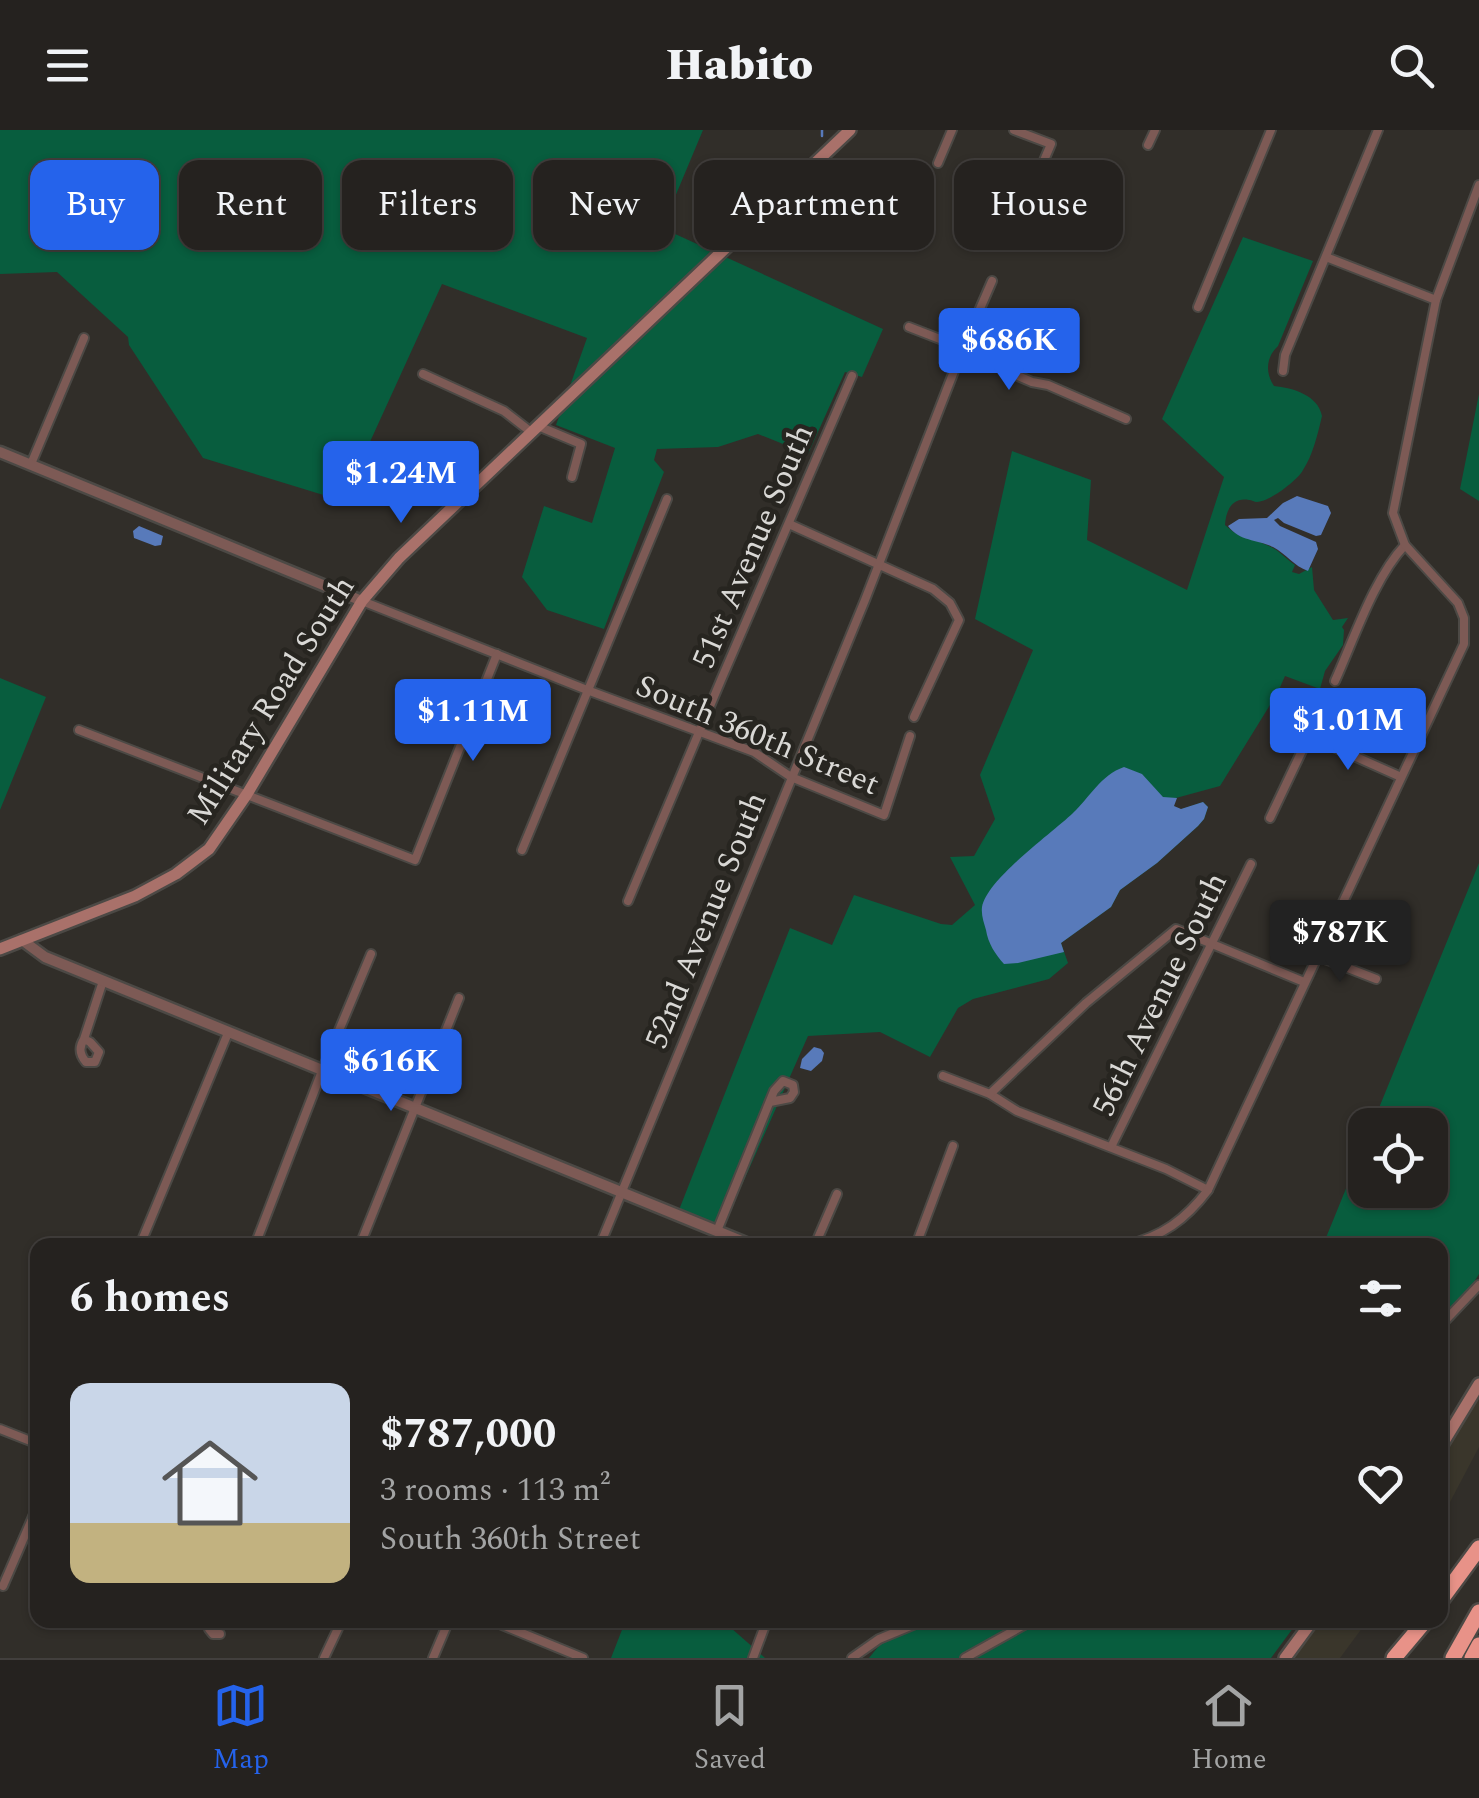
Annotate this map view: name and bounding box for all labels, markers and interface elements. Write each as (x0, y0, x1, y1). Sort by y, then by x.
text: Habito (666, 31, 813, 100)
icon: menu (40, 38, 95, 93)
icon: search (1384, 38, 1439, 93)
chip: Buy (30, 160, 159, 250)
chip: Rent (179, 160, 322, 250)
chip: Filters (342, 160, 513, 250)
chip: New (533, 160, 674, 250)
chip: Apartment (694, 160, 934, 250)
chip: House (954, 160, 1123, 250)
pin: $686K (939, 308, 1079, 393)
text: $686K (961, 316, 1057, 365)
street label: 51st Avenue South (680, 417, 827, 676)
pin: $1.24M (320, 441, 482, 526)
text: $1.24M (345, 449, 457, 498)
street label: Military Road South (175, 566, 368, 835)
street label: South 360th Street (628, 662, 887, 809)
pin: $1.11M (392, 679, 554, 764)
text: $1.11M (417, 687, 529, 736)
pin: $1.01M (1267, 688, 1429, 773)
text: $1.01M (1292, 696, 1404, 745)
street label: 52nd Avenue South (633, 785, 780, 1056)
street label: 56th Avenue South (1080, 864, 1241, 1125)
pin: $787K (1270, 900, 1410, 985)
text: $787K (1292, 908, 1388, 957)
pin: $616K (321, 1029, 461, 1114)
text: $616K (343, 1037, 439, 1086)
map controls (1348, 1108, 1448, 1208)
button: locate (1348, 1108, 1448, 1208)
text: 6 homes (70, 1267, 230, 1330)
icon: filters (1353, 1271, 1408, 1326)
text: $787,000 (380, 1403, 556, 1466)
icon: home (150, 1423, 270, 1543)
icon: heart (1353, 1456, 1408, 1511)
text: 3 rooms · 113 m² (380, 1466, 610, 1515)
text: South 360th Street (380, 1515, 641, 1564)
tab: Map (213, 1678, 269, 1781)
tab: Saved (694, 1678, 766, 1781)
tab: Home (1191, 1678, 1266, 1781)

